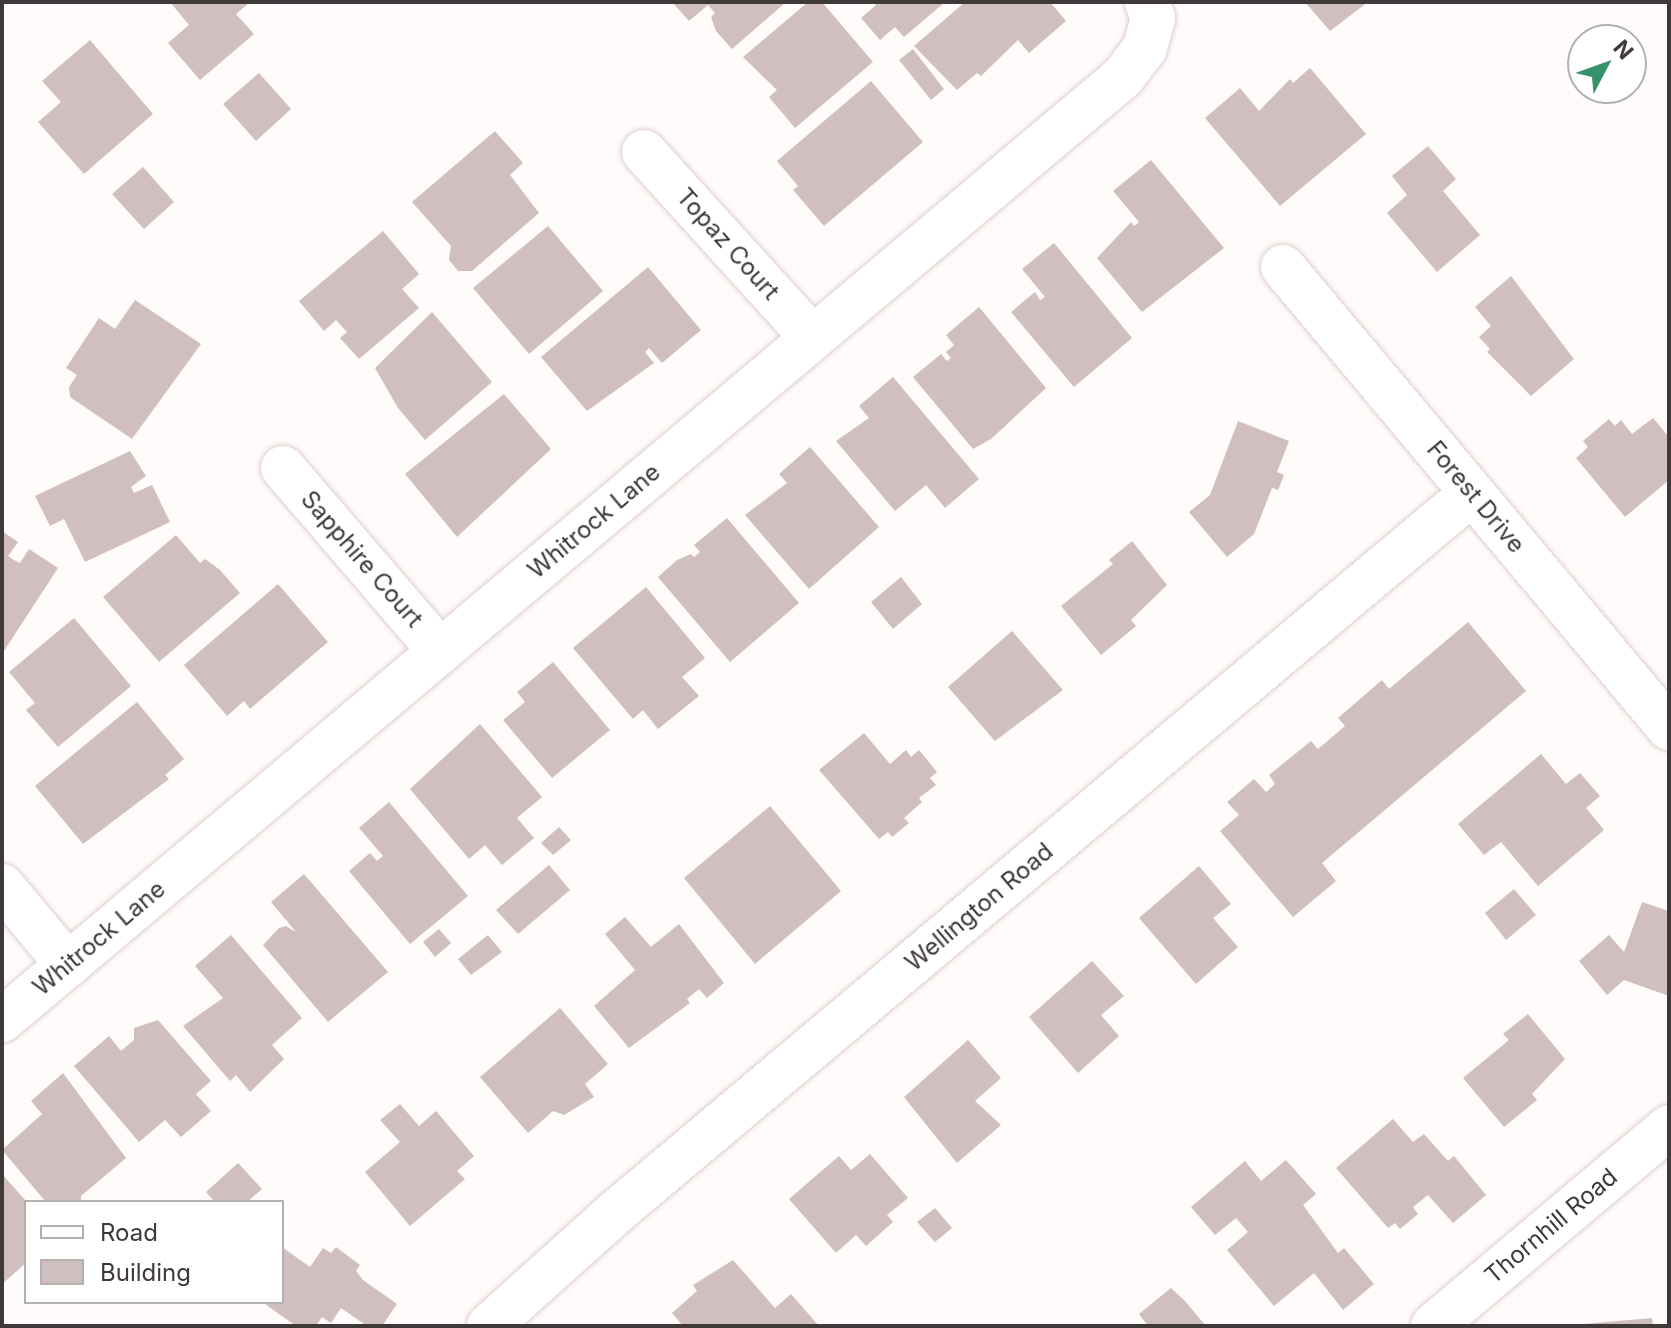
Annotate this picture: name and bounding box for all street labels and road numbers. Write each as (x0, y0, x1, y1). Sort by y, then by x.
street label: Topaz Court (671, 182, 785, 306)
street label: Forest Drive (1421, 435, 1531, 559)
street label: Whitrock Lane (522, 457, 666, 585)
street label: Sapphire Court (295, 485, 429, 633)
street label: Wellington Road (899, 837, 1059, 977)
street label: Whitrock Lane (27, 874, 171, 1002)
street label: Thornhill Road (1479, 1162, 1623, 1290)

